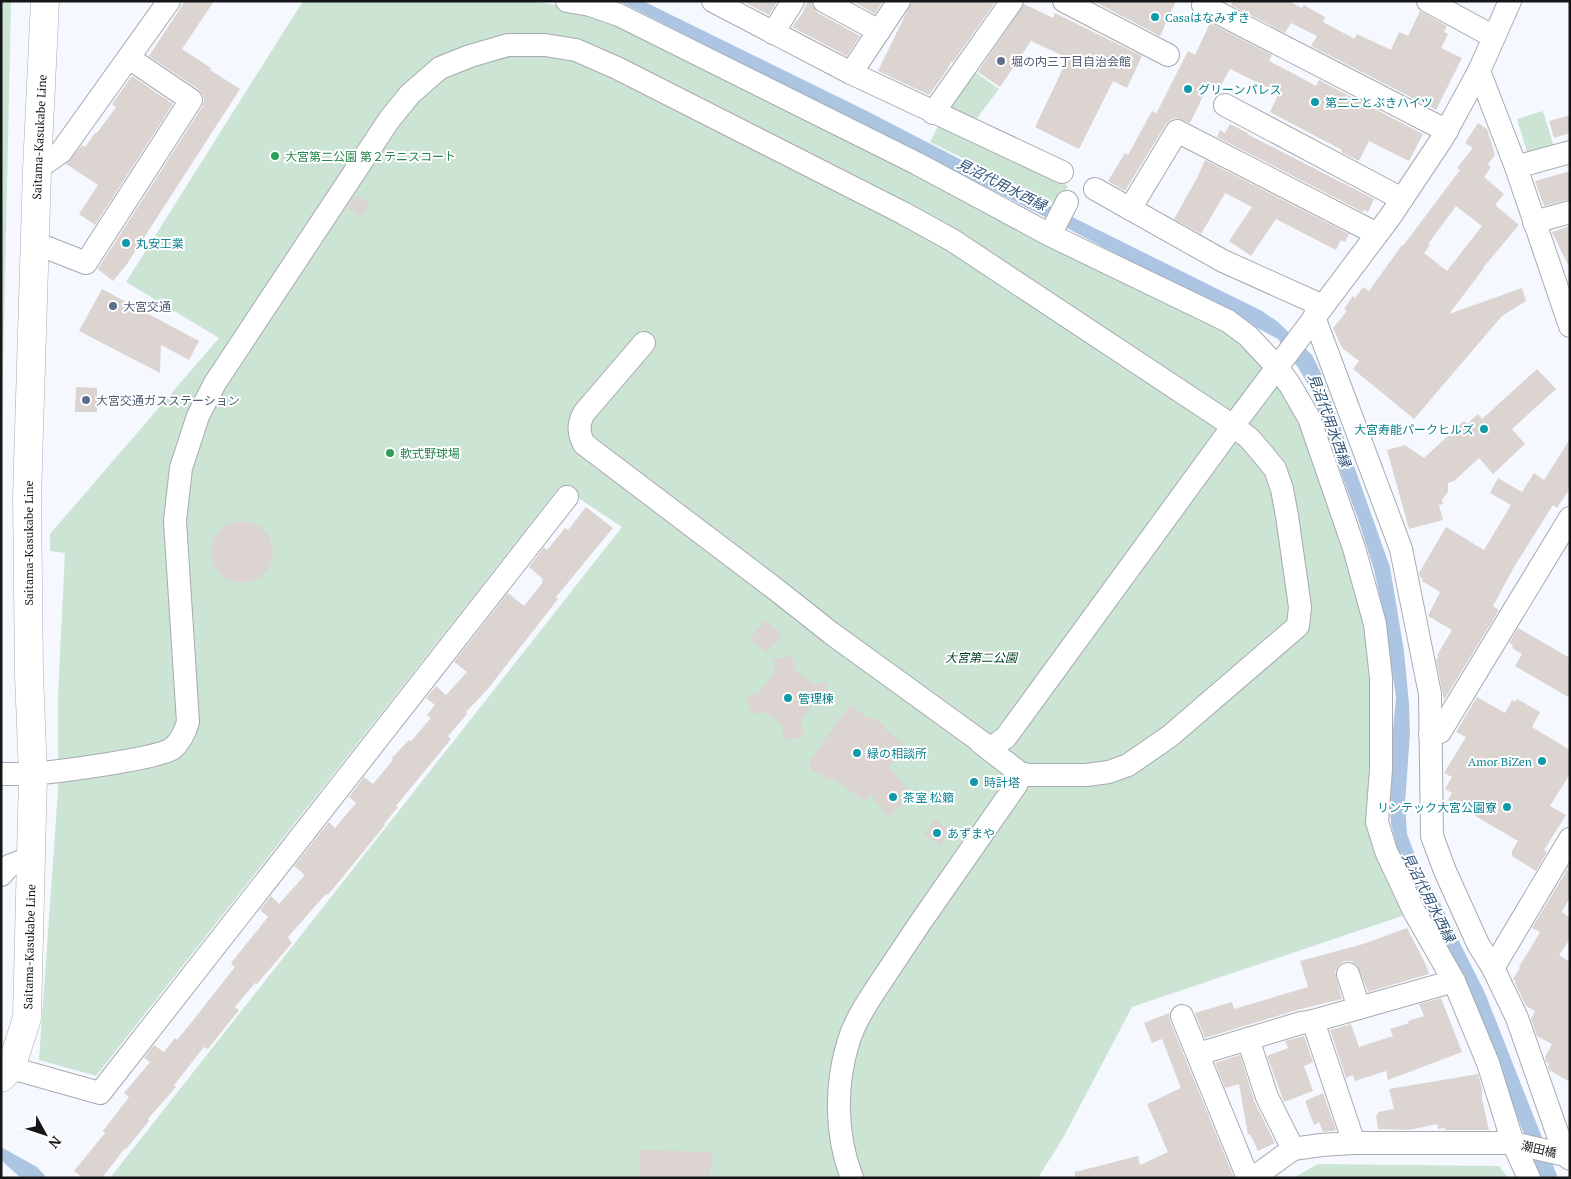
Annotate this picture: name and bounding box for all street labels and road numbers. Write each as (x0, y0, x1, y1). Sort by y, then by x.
street label: Saitama-Kasukabe Line (29, 74, 49, 200)
street label: Saitama-Kasukabe Line (21, 480, 36, 606)
street label: Saitama-Kasukabe Line (20, 884, 38, 1009)
street label: 潮田橋 (1520, 1138, 1558, 1160)

